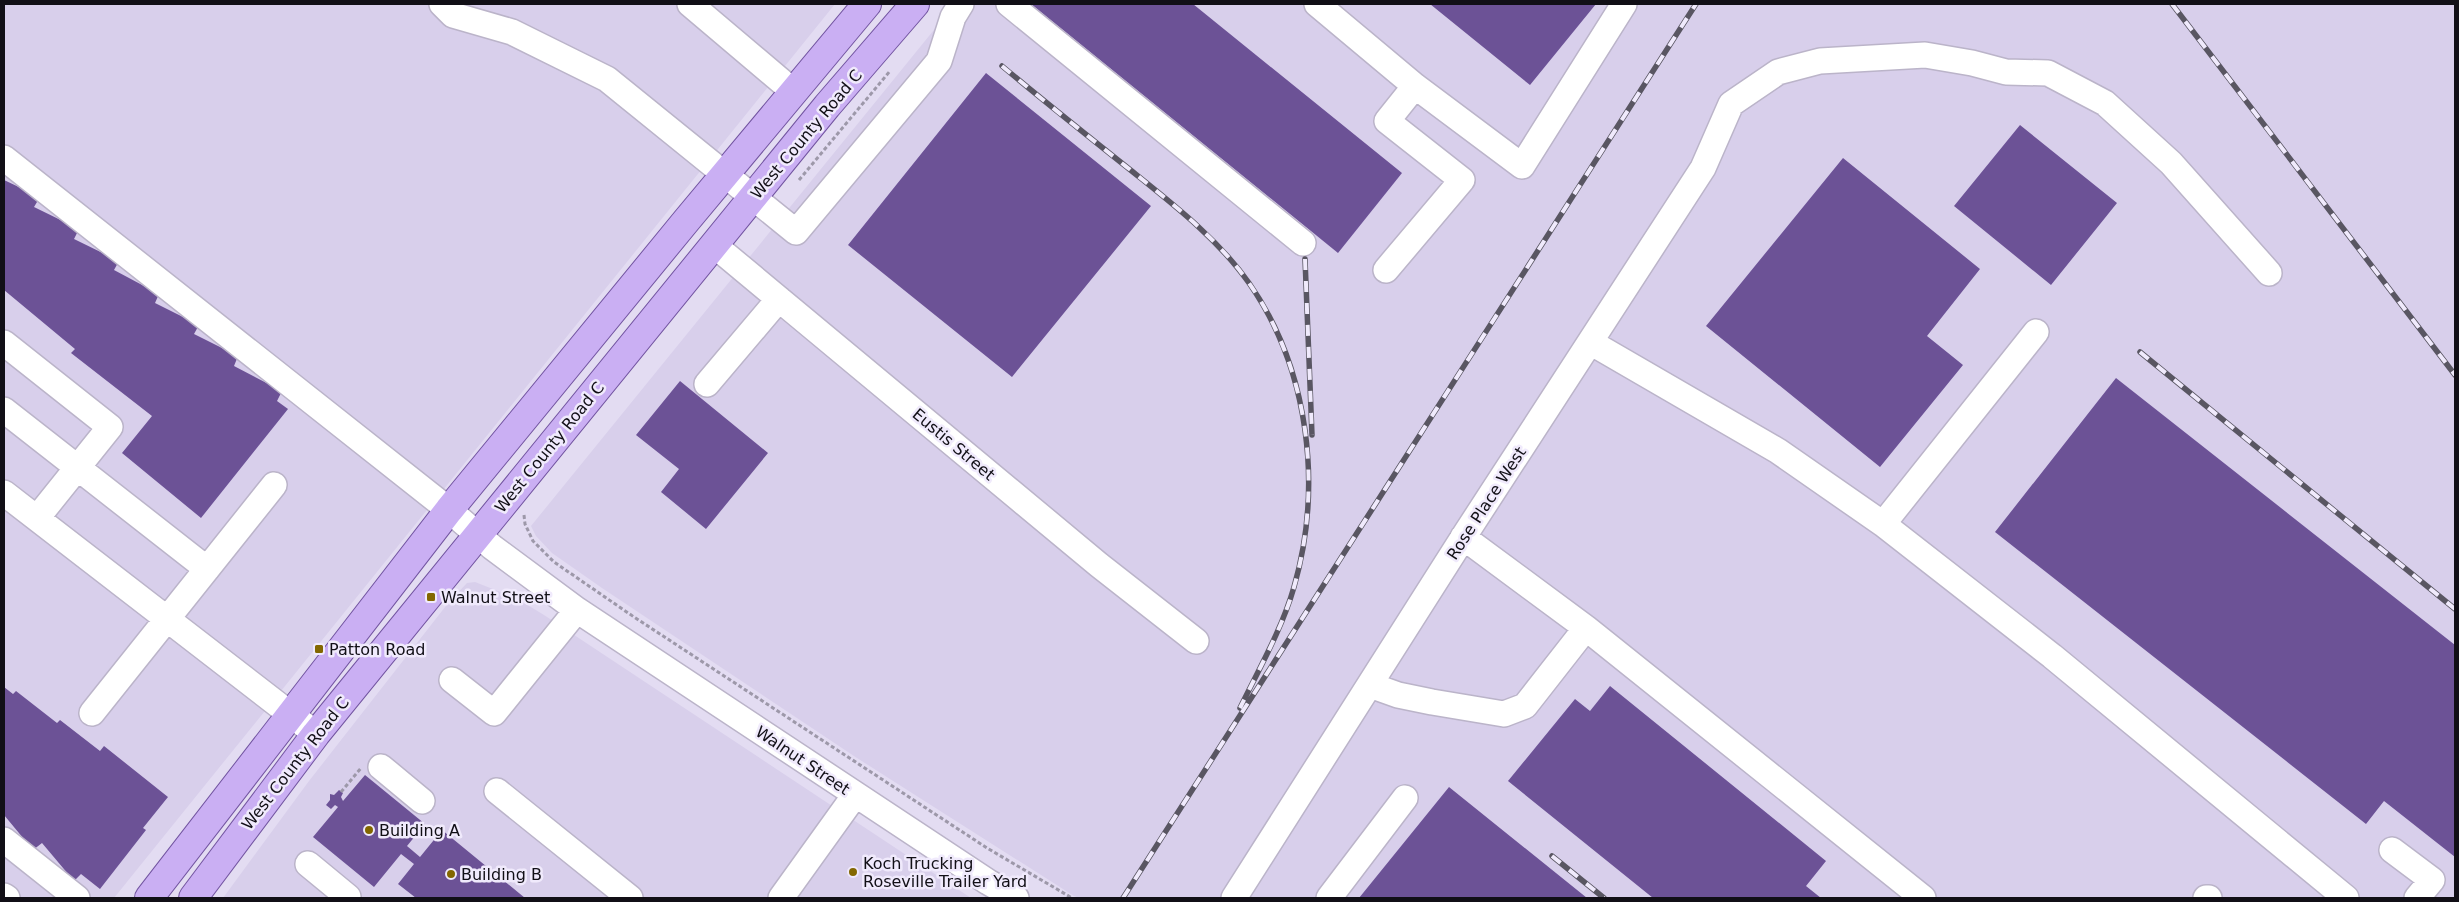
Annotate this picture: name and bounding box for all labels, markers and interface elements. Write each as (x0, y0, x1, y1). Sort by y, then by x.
street label: West County Road C (747, 66, 866, 203)
street label: West County Road C (491, 378, 608, 517)
street label: Eustis Street (909, 405, 999, 484)
street label: Rose Place West (1443, 443, 1530, 563)
place label: Walnut Street (441, 588, 550, 607)
marker: Walnut Street (425, 591, 437, 603)
place label: Patton Road (329, 640, 425, 659)
marker: Patton Road (313, 643, 325, 655)
street label: West County Road C (238, 693, 353, 833)
street label: Walnut Street (752, 722, 853, 799)
place label: Building A (379, 821, 460, 840)
marker: Building A (363, 824, 375, 836)
place label: Koch Trucking Roseville Trailer Yard (863, 854, 1027, 891)
place label: Building B (461, 865, 542, 884)
marker: Koch Trucking Roseville Trailer Yard (847, 866, 859, 878)
marker: Building B (445, 868, 457, 880)

